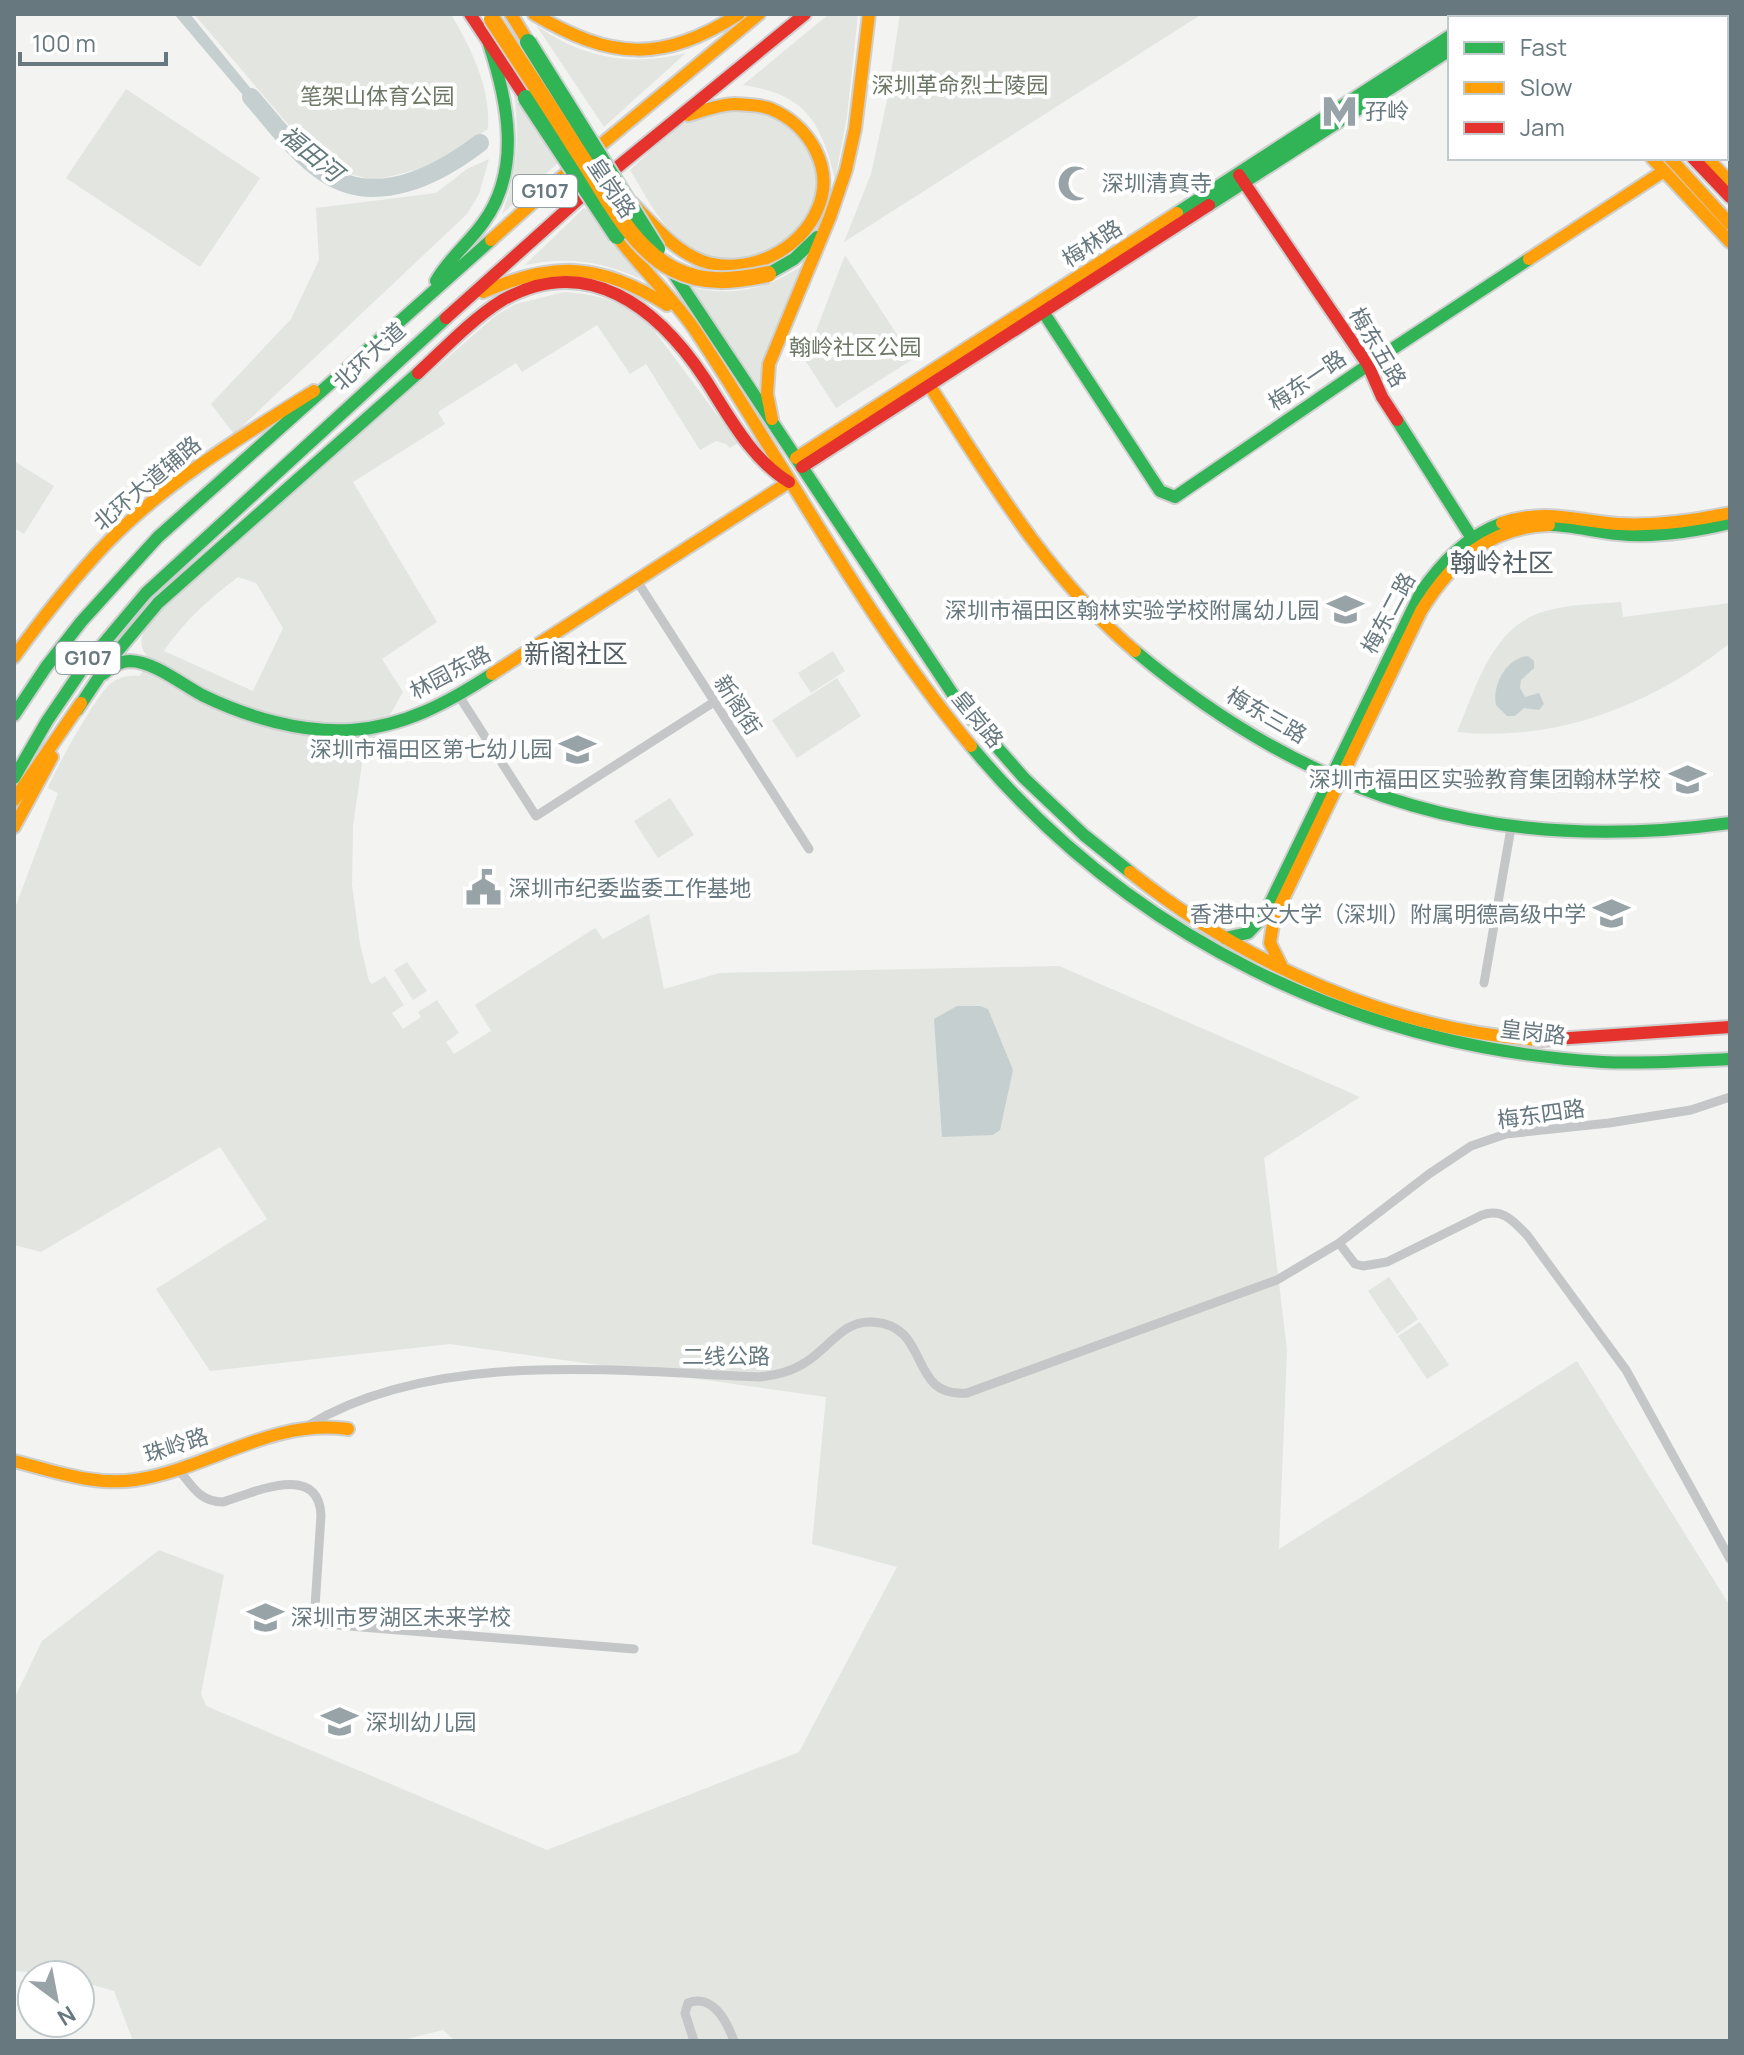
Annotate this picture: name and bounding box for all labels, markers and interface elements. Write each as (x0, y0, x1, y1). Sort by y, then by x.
scale bar (20, 16, 166, 66)
legend (1448, 16, 1728, 160)
text: 100 m (32, 26, 96, 59)
text: Fast (1520, 30, 1567, 63)
park label: 深圳革命烈士陵园 (872, 70, 1048, 100)
text: Slow (1520, 70, 1573, 103)
park label: 笔架山体育公园 (300, 81, 454, 111)
metro station icon: 孖岭 (1320, 92, 1358, 130)
place label: 孖岭 (1365, 96, 1409, 126)
text: Jam (1520, 110, 1565, 143)
water label: 福田河 (274, 117, 353, 191)
street label: 皇岗路 (581, 152, 643, 224)
mosque icon: 深圳清真寺 (1057, 164, 1095, 202)
place label: 深圳清真寺 (1102, 168, 1212, 198)
road number: G107 (513, 175, 577, 207)
street label: 梅林路 (1056, 212, 1128, 274)
street label: 梅东五路 (1342, 302, 1414, 392)
street label: 北环大道 (326, 315, 412, 397)
park label: 翰岭社区公园 (789, 332, 921, 362)
street label: 梅东一路 (1262, 343, 1352, 417)
street label: 北环大道辅路 (87, 429, 207, 537)
district label: 翰岭社区 (1450, 544, 1554, 580)
street label: 梅东二路 (1354, 567, 1422, 659)
school or university icon: 深圳市福田区翰林实验学校附属幼儿园 (1326, 591, 1364, 629)
place label: 深圳市福田区翰林实验学校附属幼儿园 (945, 595, 1319, 625)
district label: 新阁社区 (524, 635, 628, 671)
street label: 林园东路 (404, 638, 496, 706)
road number: G107 (56, 642, 120, 674)
street label: 新阁街 (707, 669, 769, 741)
street label: 梅东三路 (1221, 680, 1313, 750)
street label: 皇岗路 (946, 684, 1010, 754)
school or university icon: 深圳市福田区第七幼儿园 (559, 730, 597, 768)
place label: 深圳市福田区第七幼儿园 (310, 734, 552, 764)
school or university icon: 深圳市福田区实验教育集团翰林学校 (1668, 760, 1706, 798)
place label: 深圳市福田区实验教育集团翰林学校 (1309, 764, 1661, 794)
public building icon: 深圳市纪委监委工作基地 (464, 869, 502, 907)
place label: 深圳市纪委监委工作基地 (509, 873, 751, 903)
school or university icon: 香港中文大学（深圳）附属明德高级中学 (1593, 895, 1631, 933)
place label: 香港中文大学（深圳）附属明德高级中学 (1190, 899, 1586, 929)
street label: 皇岗路 (1498, 1013, 1568, 1051)
street label: 梅东四路 (1495, 1093, 1587, 1135)
street label: 二线公路 (682, 1341, 770, 1371)
street label: 珠岭路 (140, 1421, 212, 1469)
school or university icon: 深圳市罗湖区未来学校 (246, 1598, 284, 1636)
place label: 深圳市罗湖区未来学校 (291, 1602, 511, 1632)
school or university icon: 深圳幼儿园 (321, 1703, 359, 1741)
place label: 深圳幼儿园 (366, 1707, 476, 1737)
north arrow (16, 1959, 96, 2039)
text: N (52, 1999, 81, 2033)

